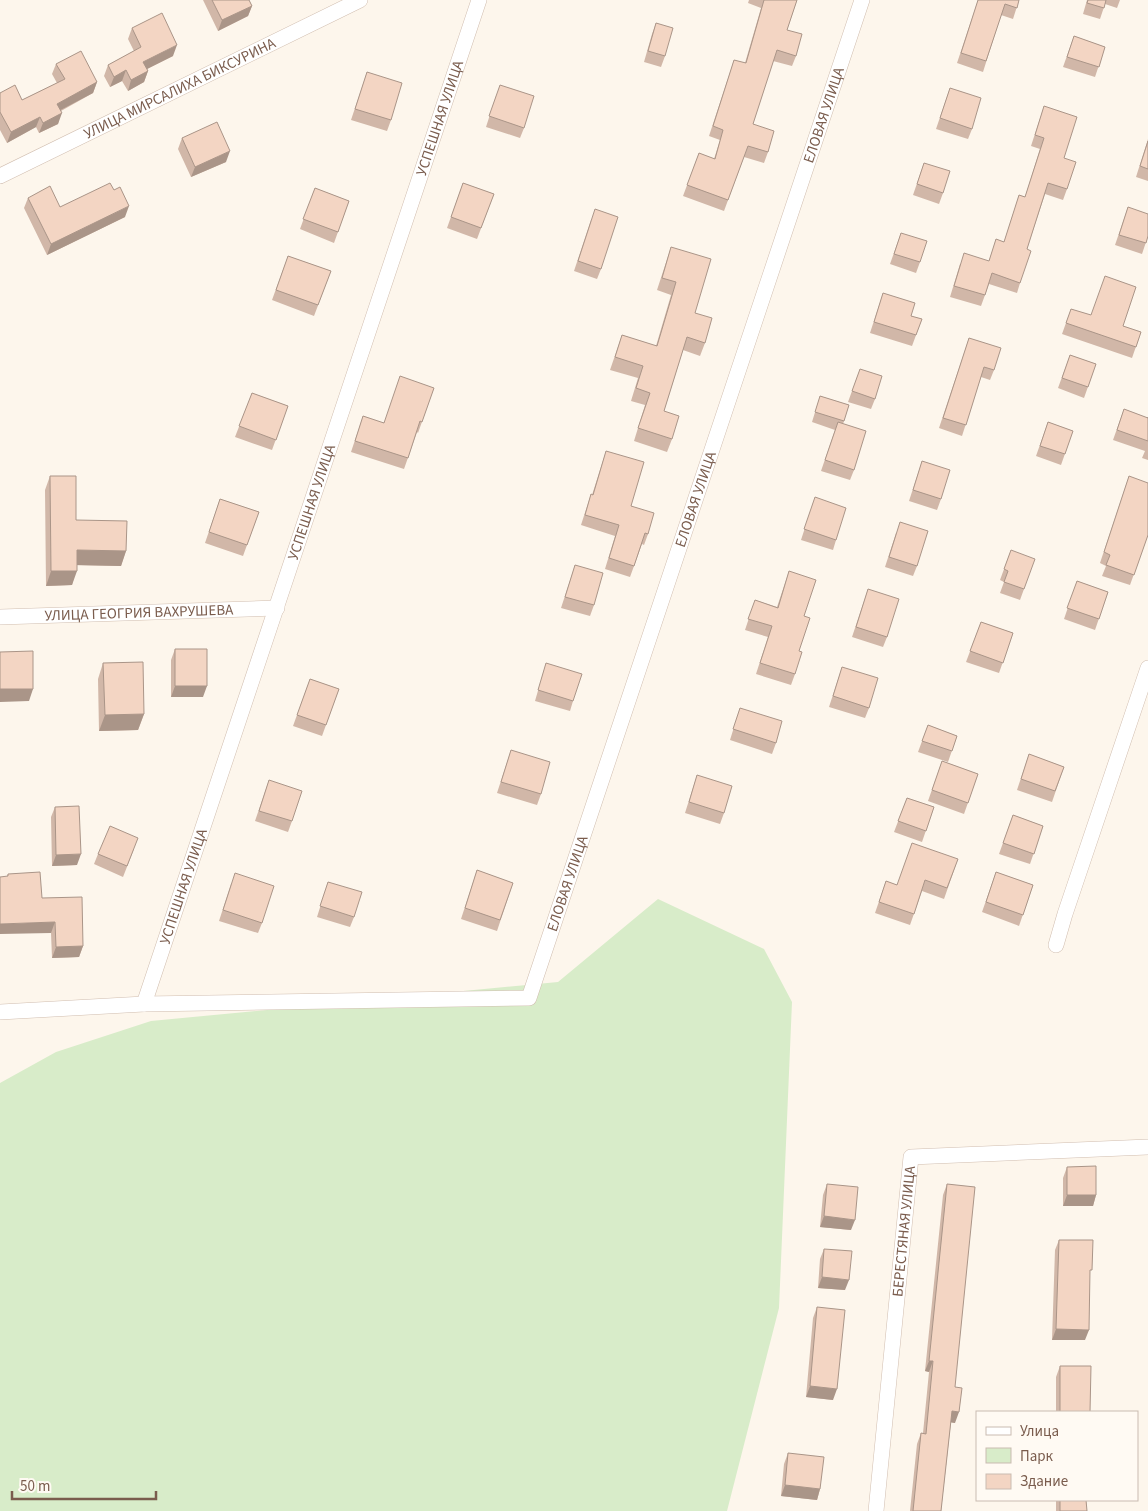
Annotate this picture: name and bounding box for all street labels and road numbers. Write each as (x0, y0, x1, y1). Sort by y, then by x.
street label: УЛИЦА МИРСАЛИХА БИКСУРИНА (80, 32, 280, 144)
street label: УСПЕШНАЯ УЛИЦА (411, 57, 469, 179)
street label: ЕЛОВАЯ УЛИЦА (798, 64, 850, 166)
street label: УСПЕШНАЯ УЛИЦА (283, 441, 341, 563)
street label: ЕЛОВАЯ УЛИЦА (670, 448, 722, 550)
street label: УЛИЦА ГЕОГРИЯ ВАХРУШЕВА (44, 599, 234, 627)
street label: УСПЕШНАЯ УЛИЦА (155, 825, 213, 947)
street label: ЕЛОВАЯ УЛИЦА (542, 832, 594, 934)
street label: БЕРЕСТЯНАЯ УЛИЦА (887, 1164, 921, 1298)

